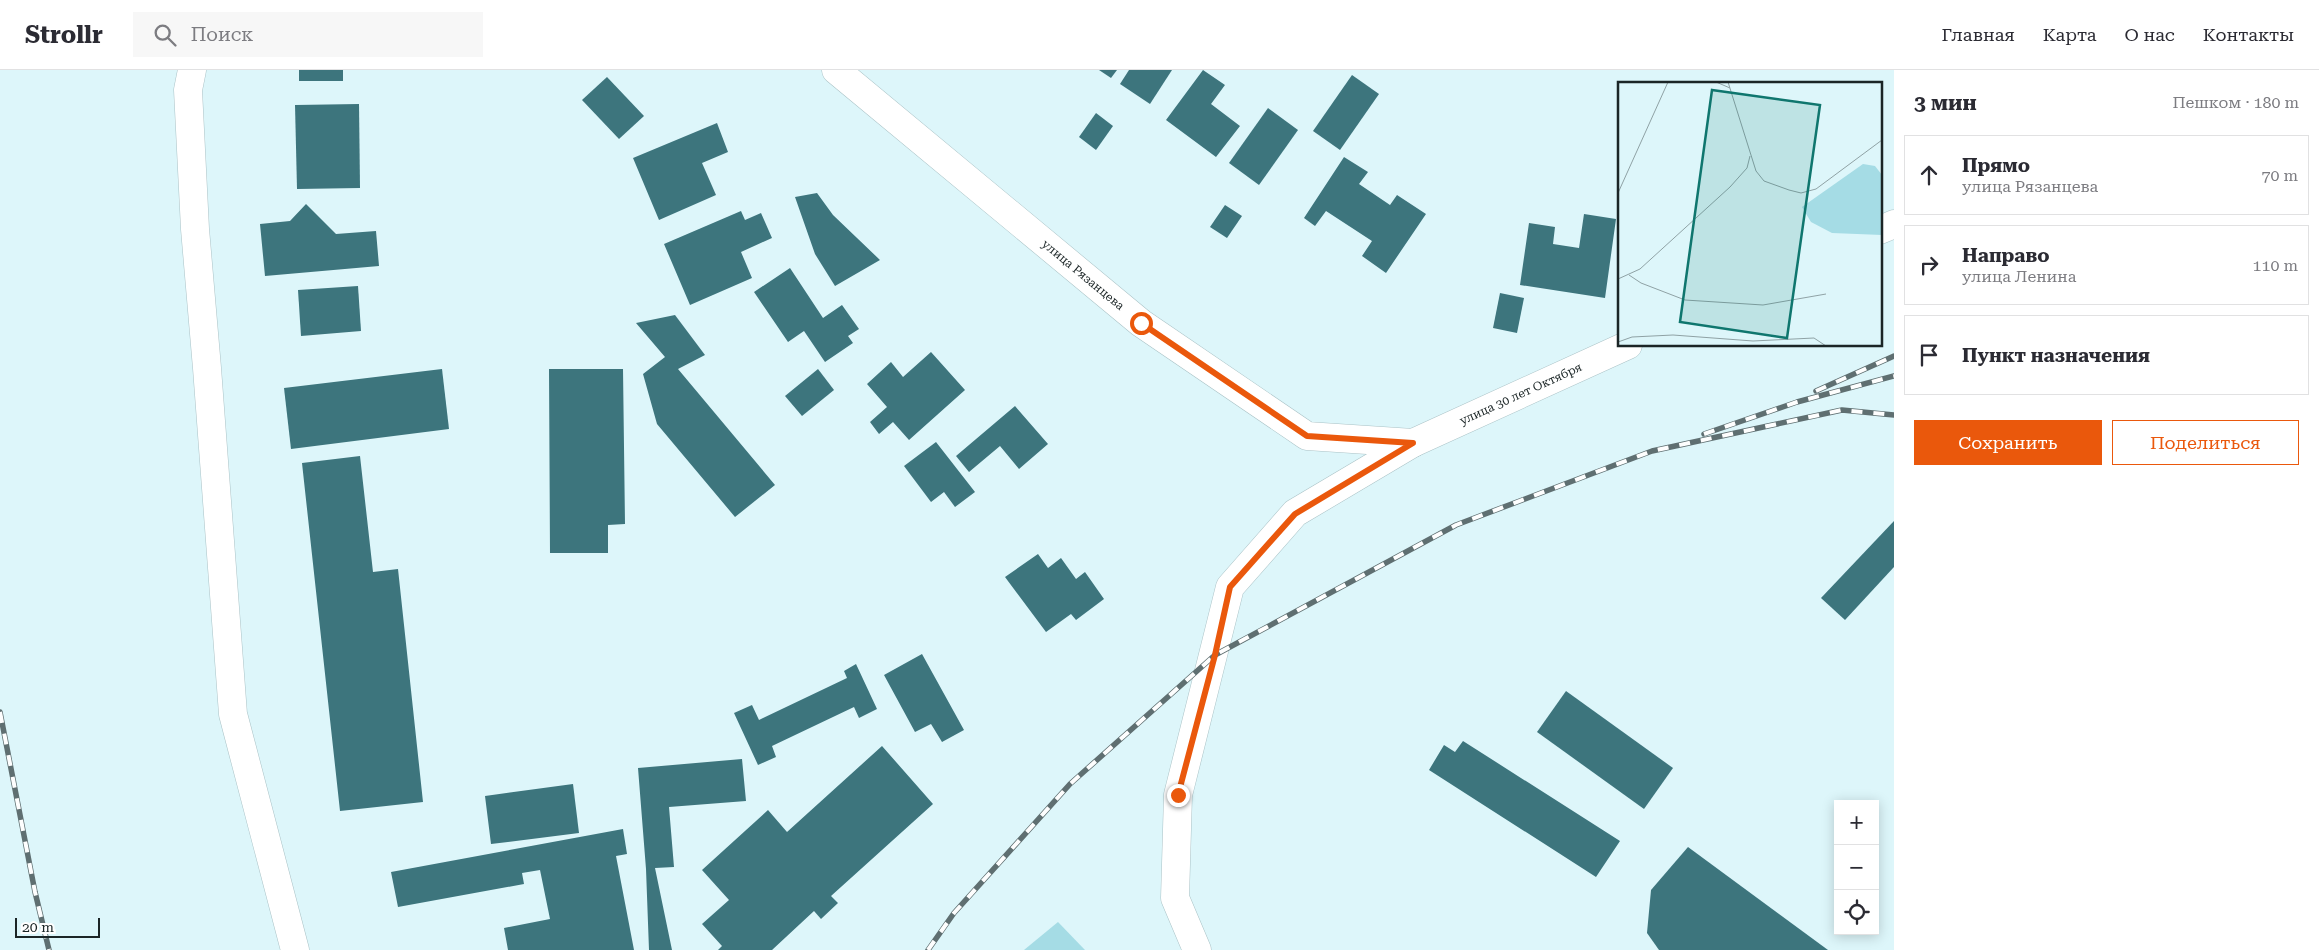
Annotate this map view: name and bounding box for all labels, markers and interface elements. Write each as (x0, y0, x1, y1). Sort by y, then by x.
search box (133, 12, 483, 57)
text: Strollr (25, 21, 103, 49)
icon: search (151, 21, 179, 49)
text: Поиск (191, 23, 253, 46)
text: Главная (1942, 24, 2015, 45)
text: Карта (2043, 24, 2097, 45)
text: О нас (2125, 24, 2175, 45)
text: Контакты (2203, 24, 2294, 45)
inset map (1618, 82, 1882, 346)
text: 3 мин (1914, 91, 1977, 115)
text: Пешком · 180 m (2172, 93, 2299, 112)
text: Прямо (1962, 154, 2030, 177)
icon: ahead (1915, 161, 1943, 189)
text: 70 m (2261, 166, 2298, 185)
text: улица Рязанцева (1962, 177, 2098, 196)
street label: улица Рязанцева (1039, 237, 1127, 313)
text: Направо (1962, 244, 2049, 267)
icon: right (1915, 251, 1943, 279)
text: 110 m (2252, 256, 2298, 275)
text: улица Ленина (1962, 267, 2076, 286)
route start (1130, 312, 1153, 335)
icon: arrive (1915, 341, 1943, 369)
text: Пункт назначения (1962, 344, 2150, 367)
street label: улица 30 лет Октября (1457, 360, 1584, 428)
button: Сохранить (1914, 420, 2102, 465)
button: Поделиться (2112, 420, 2299, 465)
route end (1167, 784, 1190, 807)
map controls (1834, 800, 1879, 935)
button: + (1834, 800, 1879, 845)
button: − (1834, 845, 1879, 890)
button: locate (1834, 890, 1879, 935)
scale bar (15, 915, 100, 938)
text: 20 m (22, 919, 54, 935)

